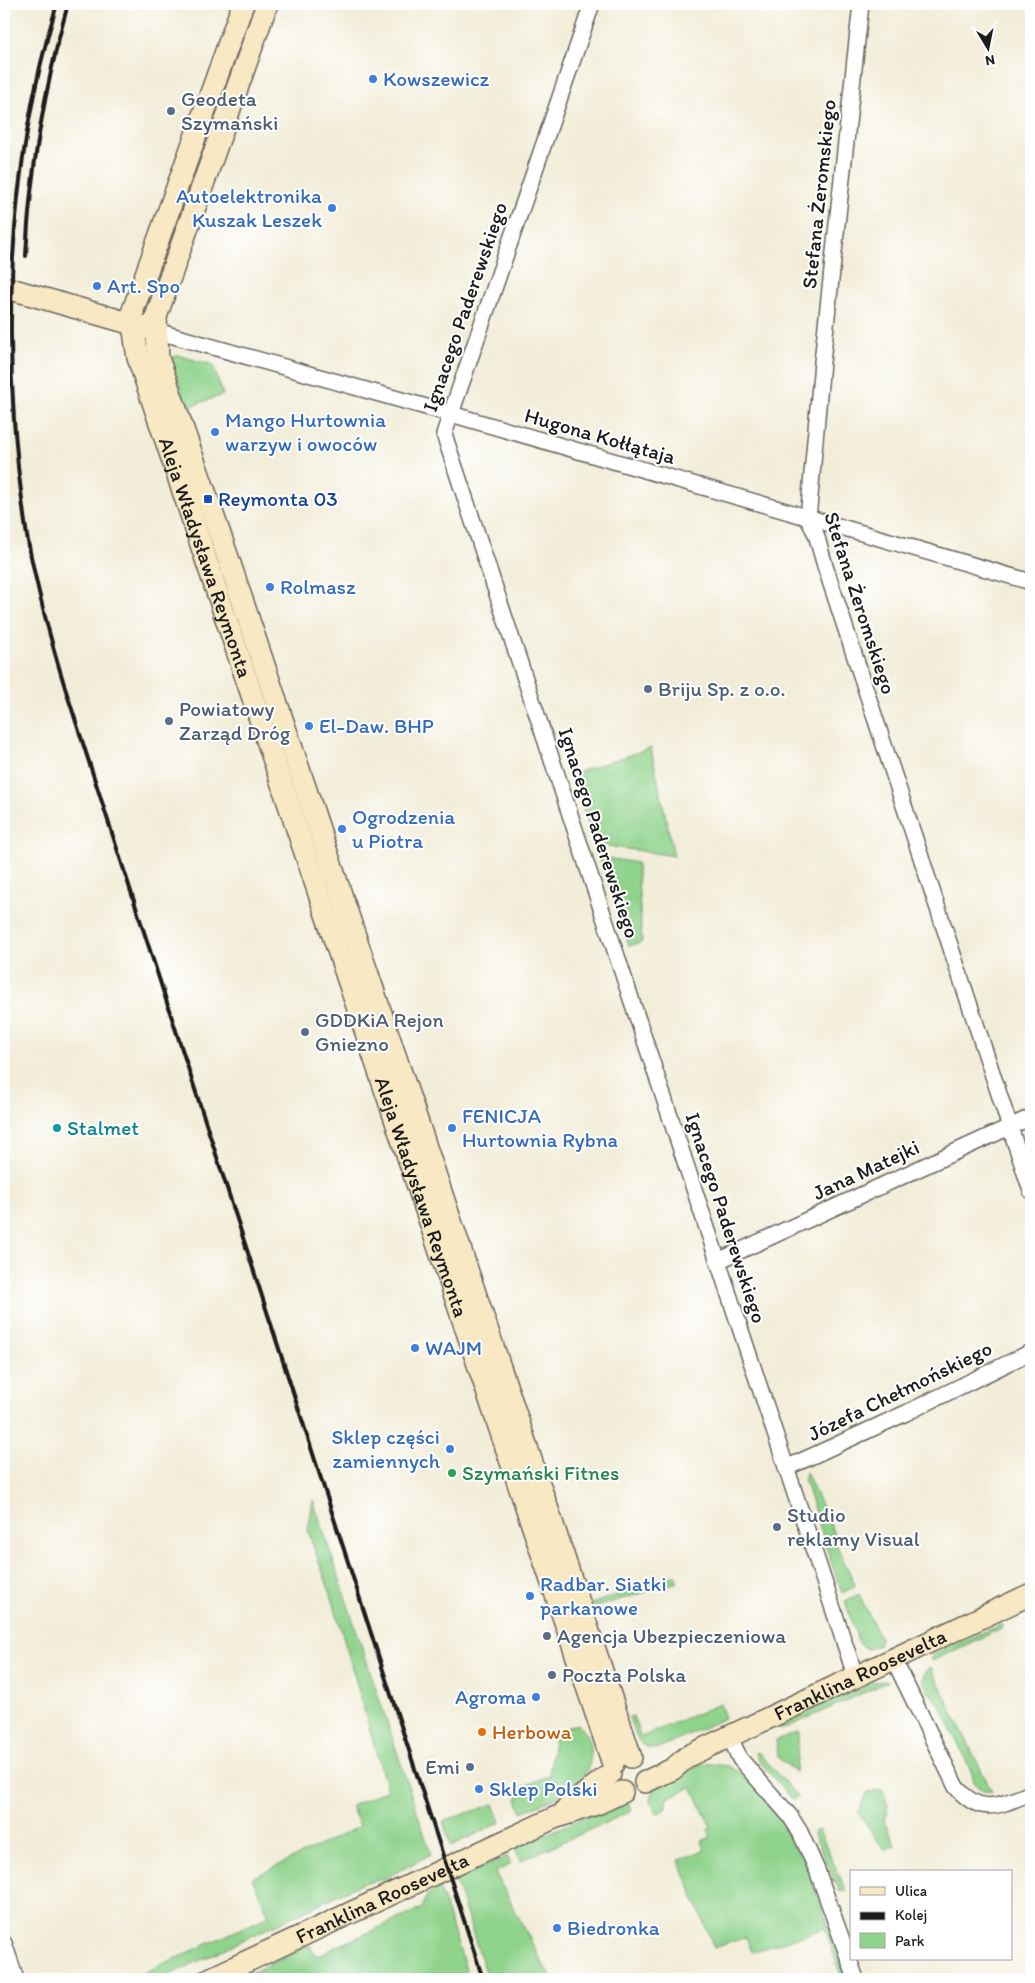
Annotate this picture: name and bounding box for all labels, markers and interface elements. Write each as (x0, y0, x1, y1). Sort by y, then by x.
north arrow (962, 22, 1012, 72)
text: N (984, 51, 996, 70)
place label: Kowszewicz (383, 66, 490, 91)
marker: Kowszewicz (367, 73, 379, 85)
place label: Geodeta Szymański (181, 86, 278, 135)
street label: Stefana Żeromskiego (796, 98, 841, 290)
marker: Geodeta Szymański (165, 105, 177, 117)
place label: Autoelektronika Kuszak Leszek (176, 183, 322, 232)
street label: Ignacego Paderewskiego (417, 199, 512, 415)
marker: Autoelektronika Kuszak Leszek (326, 202, 338, 214)
place label: Art. Spo (107, 273, 180, 298)
marker: Art. Spo (91, 280, 103, 292)
street label: Hugona Kołłątaja (522, 402, 678, 469)
place label: Mango Hurtownia warzyw i owoców (225, 407, 386, 456)
marker: Mango Hurtownia warzyw i owoców (209, 426, 221, 438)
street label: Aleja Władysława Reymonta (154, 434, 258, 681)
place label: Reymonta 03 (218, 486, 338, 511)
marker: Reymonta 03 (202, 493, 214, 505)
street label: Stefana Żeromskiego (819, 508, 902, 697)
place label: Rolmasz (280, 574, 356, 599)
marker: Rolmasz (264, 581, 276, 593)
place label: Briju Sp. z o.o. (658, 676, 786, 701)
marker: Briju Sp. z o.o. (642, 683, 654, 695)
place label: Powiatowy Zarząd Dróg (179, 696, 291, 745)
place label: El-Daw. BHP (319, 713, 434, 738)
marker: Powiatowy Zarząd Dróg (163, 715, 175, 727)
marker: El-Daw. BHP (303, 720, 315, 732)
street label: Ignacego Paderewskiego (554, 724, 645, 941)
place label: Ogrodzenia u Piotra (352, 804, 455, 853)
marker: Ogrodzenia u Piotra (336, 823, 348, 835)
place label: GDDKiA Rejon Gniezno (315, 1007, 444, 1056)
marker: GDDKiA Rejon Gniezno (299, 1026, 311, 1038)
street label: Aleja Władysława Reymonta (370, 1073, 474, 1320)
place label: FENICJA Hurtownia Rybna (462, 1103, 618, 1152)
street label: Ignacego Paderewskiego (681, 1109, 772, 1326)
place label: Stalmet (67, 1115, 139, 1140)
marker: Stalmet (51, 1122, 63, 1134)
marker: FENICJA Hurtownia Rybna (446, 1122, 458, 1134)
street label: Jana Matejki (808, 1134, 923, 1205)
place label: WAJM (425, 1335, 482, 1360)
street label: Józefa Chełmońskiego (804, 1335, 996, 1446)
marker: WAJM (409, 1342, 421, 1354)
place label: Sklep części zamiennych (332, 1424, 441, 1473)
marker: Sklep części zamiennych (444, 1443, 456, 1455)
place label: Szymański Fitnes (462, 1460, 619, 1485)
marker: Szymański Fitnes (446, 1467, 458, 1479)
place label: Studio reklamy Visual (787, 1502, 920, 1551)
marker: Studio reklamy Visual (771, 1521, 783, 1533)
place label: Radbar. Siatki parkanowe (540, 1571, 667, 1620)
marker: Radbar. Siatki parkanowe (524, 1590, 536, 1602)
place label: Agencja Ubezpieczeniowa (557, 1623, 786, 1648)
street label: Franklina Roosevelta (770, 1623, 950, 1726)
marker: Agencja Ubezpieczeniowa (541, 1630, 553, 1642)
place label: Poczta Polska (562, 1662, 686, 1687)
marker: Poczta Polska (546, 1669, 558, 1681)
place label: Agroma (455, 1684, 526, 1709)
marker: Agroma (530, 1691, 542, 1703)
place label: Herbowa (492, 1719, 572, 1744)
marker: Herbowa (476, 1726, 488, 1738)
place label: Emi (425, 1754, 460, 1779)
marker: Emi (464, 1761, 476, 1773)
place label: Sklep Polski (489, 1776, 598, 1801)
marker: Sklep Polski (473, 1783, 485, 1795)
street label: Franklina Roosevelta (292, 1847, 472, 1949)
legend (850, 1870, 1012, 1960)
text: Ulica (895, 1882, 928, 1900)
text: Kolej (895, 1906, 927, 1924)
place label: Biedronka (567, 1915, 660, 1940)
marker: Biedronka (551, 1922, 563, 1934)
text: Park (895, 1932, 925, 1950)

